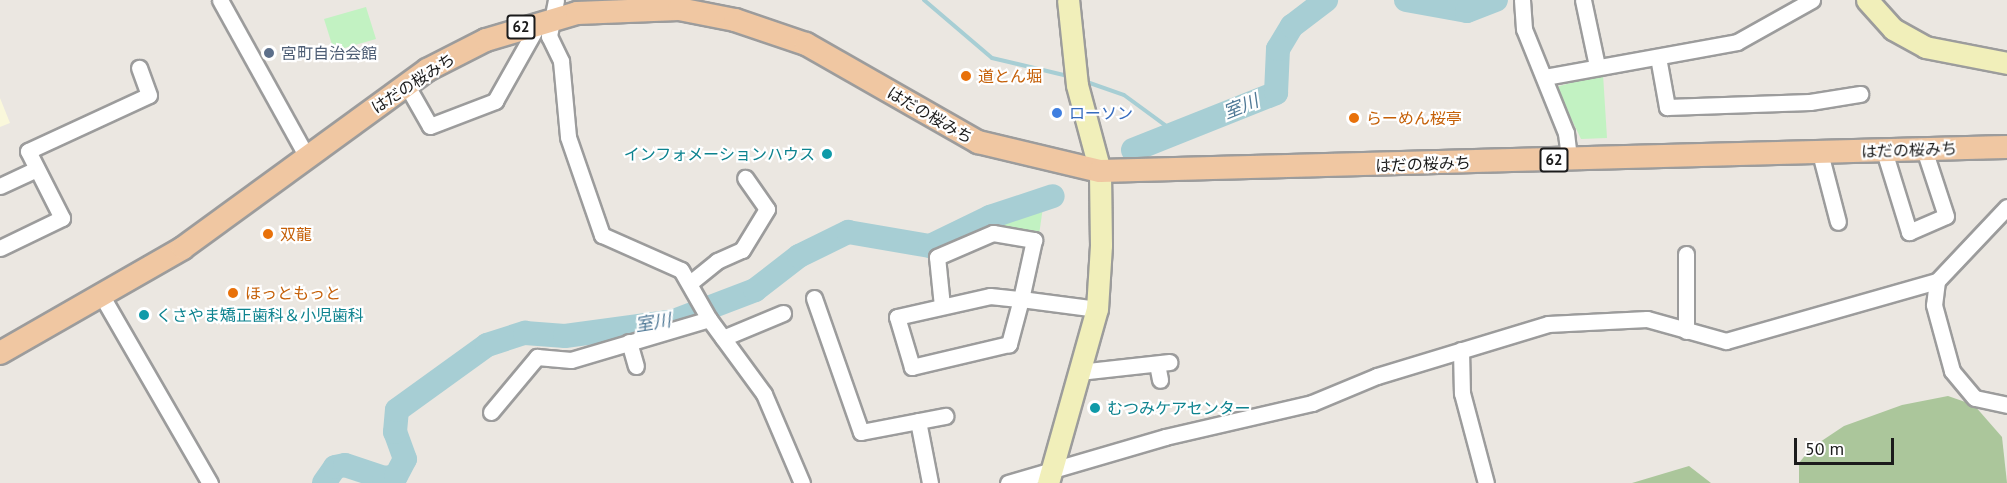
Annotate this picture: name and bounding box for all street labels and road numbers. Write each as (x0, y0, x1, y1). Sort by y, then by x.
road number: 62 (506, 15, 536, 39)
street label: はだの桜みち (368, 49, 458, 117)
street label: はだの桜みち (884, 83, 976, 147)
street label: はだの桜みち (1861, 139, 1957, 161)
road number: 62 (1539, 148, 1569, 172)
street label: はだの桜みち (1375, 153, 1471, 175)

